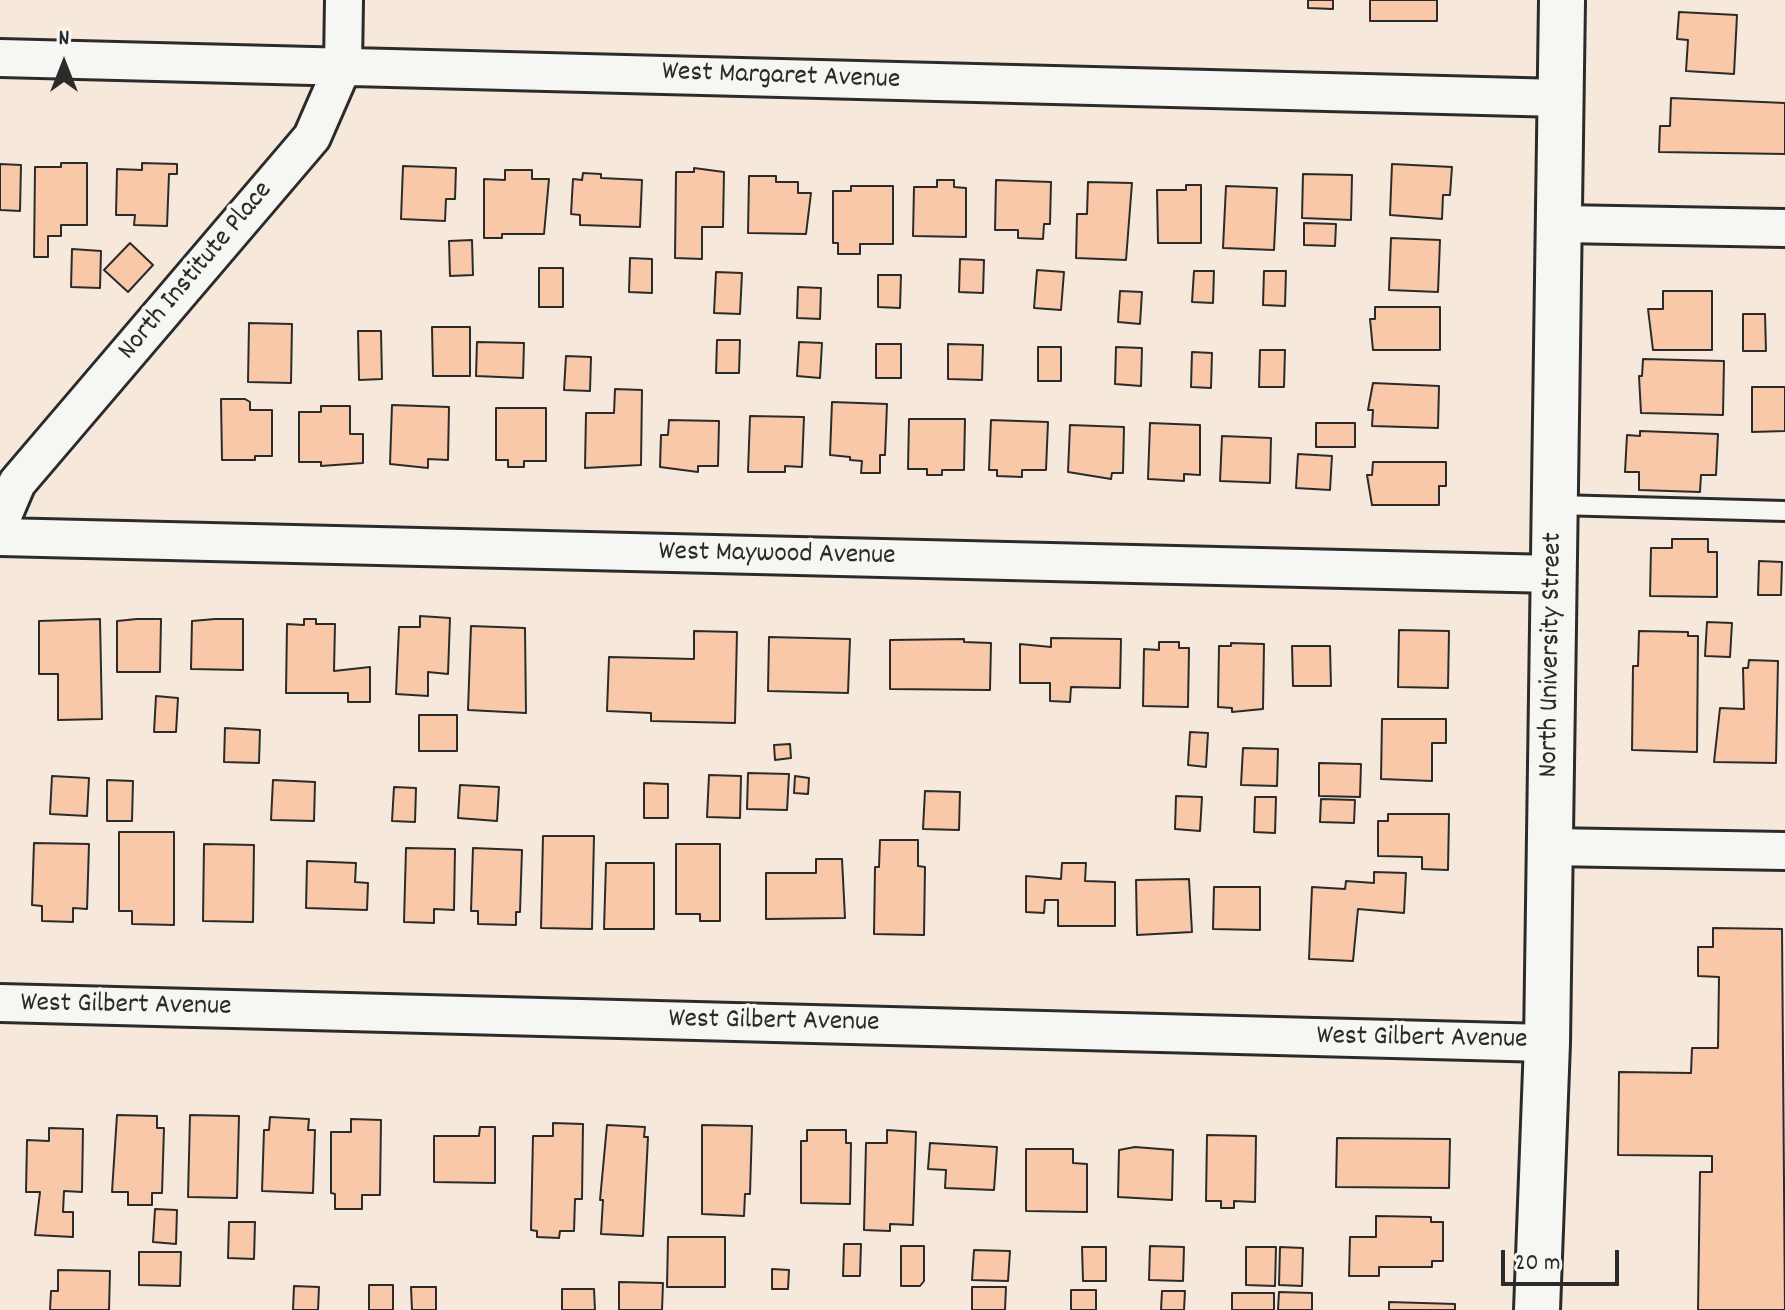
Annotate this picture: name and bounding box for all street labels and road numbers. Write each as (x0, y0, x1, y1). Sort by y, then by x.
street label: West Margaret Avenue (661, 57, 901, 99)
street label: North Institute Place (113, 176, 281, 368)
street label: North University Street (1534, 532, 1572, 778)
street label: West Maywood Avenue (658, 537, 896, 575)
street label: West Gilbert Avenue (20, 988, 232, 1026)
street label: West Gilbert Avenue (668, 1004, 880, 1042)
street label: West Gilbert Avenue (1316, 1021, 1528, 1059)

